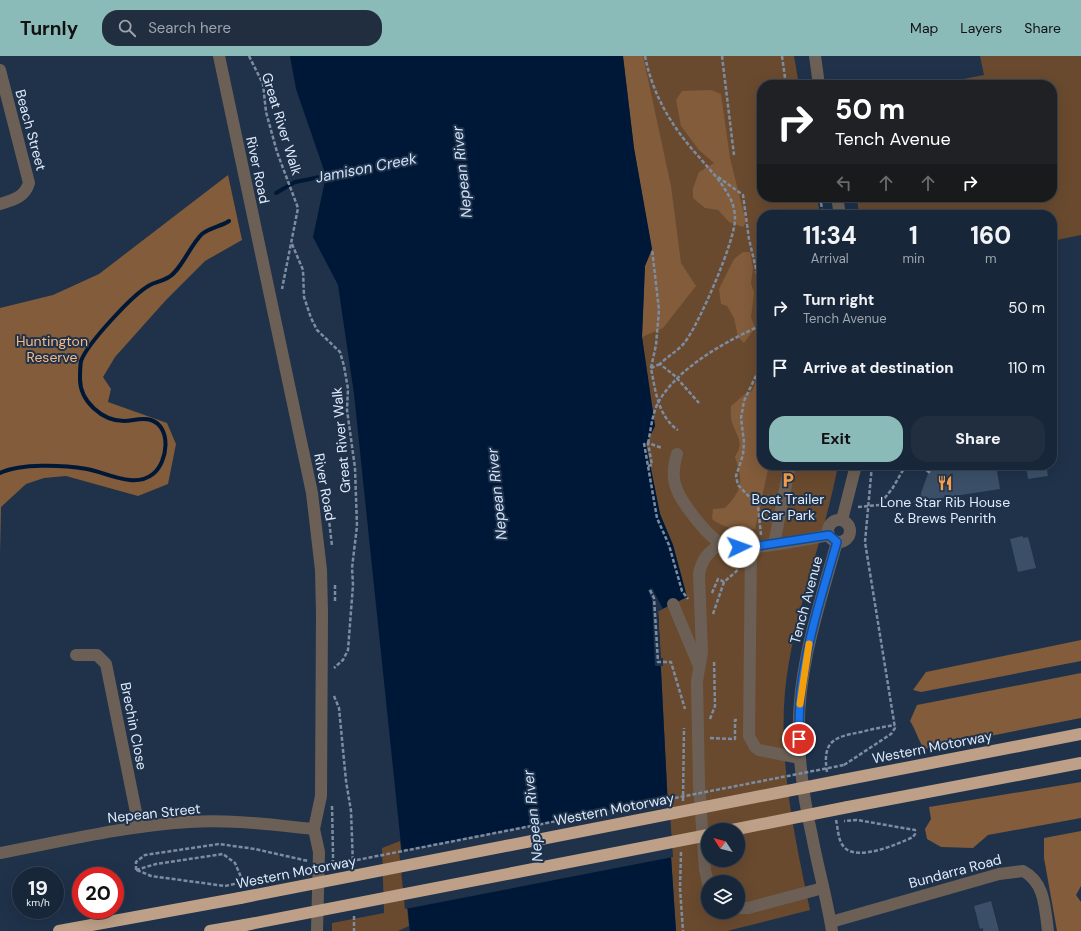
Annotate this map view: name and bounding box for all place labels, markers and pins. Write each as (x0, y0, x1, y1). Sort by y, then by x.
parking icon: Boat Trailer Car Park (779, 471, 797, 489)
restaurant icon: Lone Star Rib House & Brews Penrith (936, 474, 954, 492)
place label: Boat Trailer Car Park (752, 490, 824, 524)
place label: Lone Star Rib House & Brews Penrith (880, 493, 1010, 527)
pin (782, 722, 816, 756)

